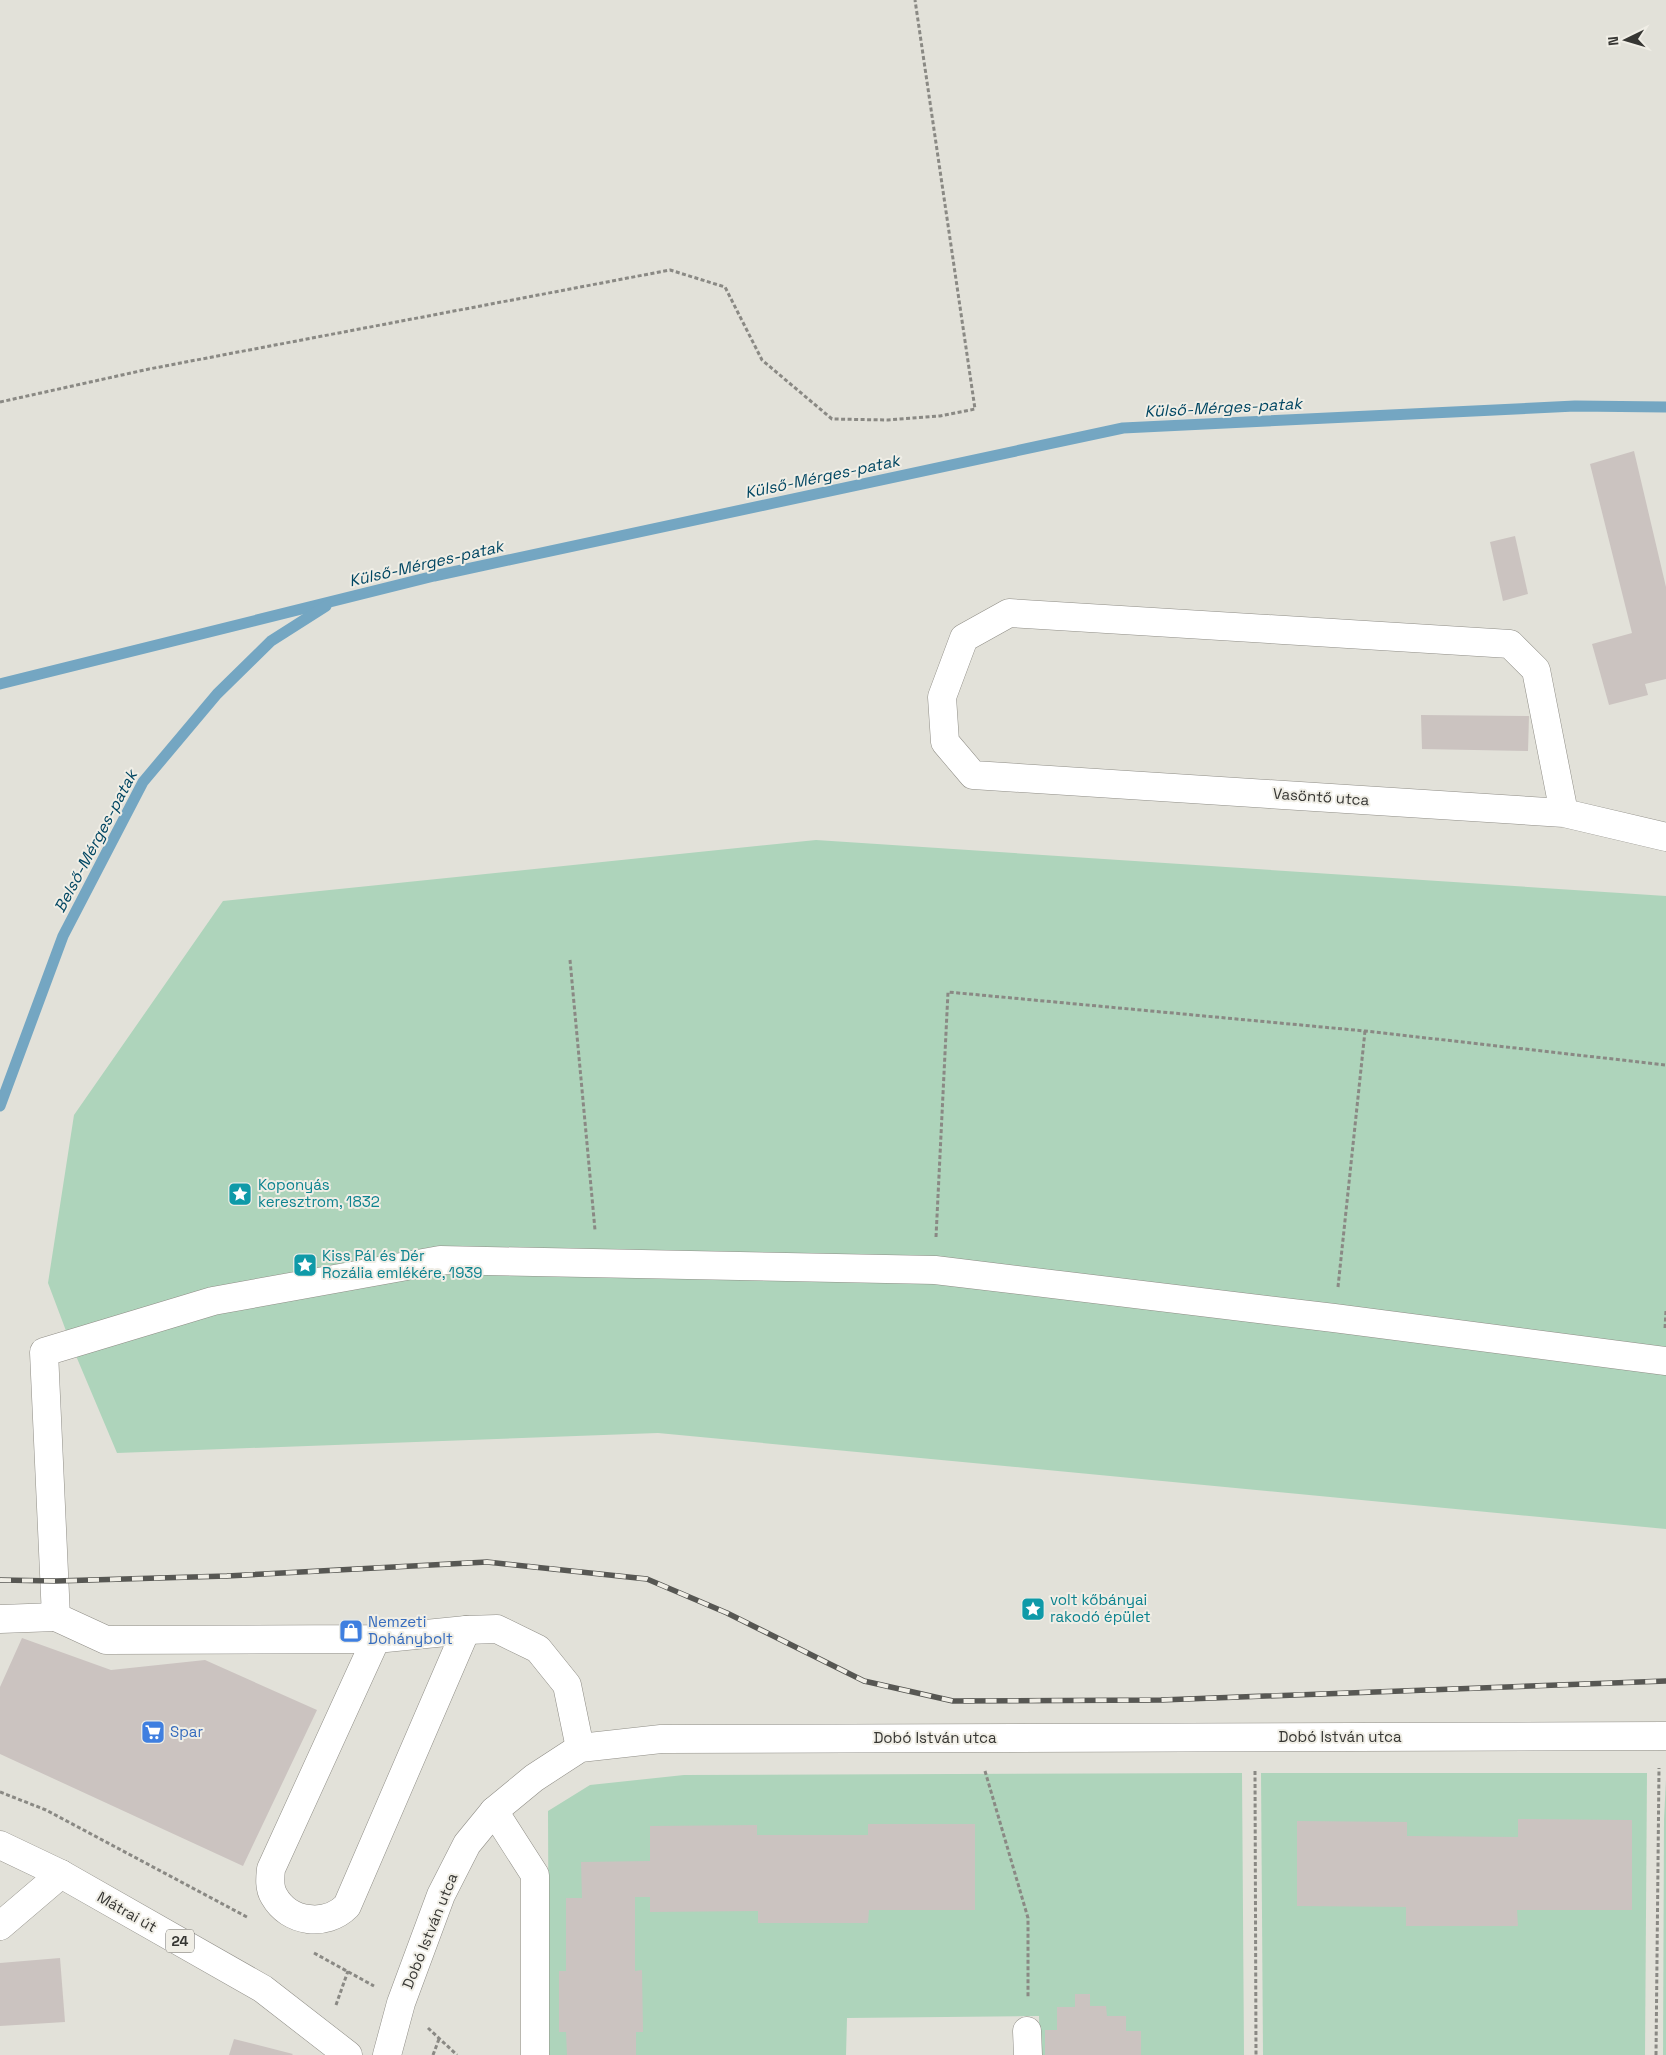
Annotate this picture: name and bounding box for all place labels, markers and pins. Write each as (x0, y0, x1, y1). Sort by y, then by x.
place label: Koponyás keresztrom, 1832 (258, 1175, 380, 1211)
place icon: Koponyás keresztrom, 1832 (227, 1181, 253, 1207)
place label: Kiss Pál és Dér Rozália emlékére, 1939 (322, 1246, 483, 1282)
place icon: Kiss Pál és Dér Rozália emlékére, 1939 (292, 1252, 318, 1278)
place label: volt kőbányai rakodó épület (1050, 1590, 1151, 1626)
place icon: volt kőbányai rakodó épület (1020, 1596, 1046, 1622)
place label: Nemzeti Dohánybolt (368, 1612, 453, 1648)
shop icon: Nemzeti Dohánybolt (338, 1618, 364, 1644)
supermarket icon: Spar (140, 1719, 166, 1745)
place label: Spar (170, 1722, 203, 1741)

